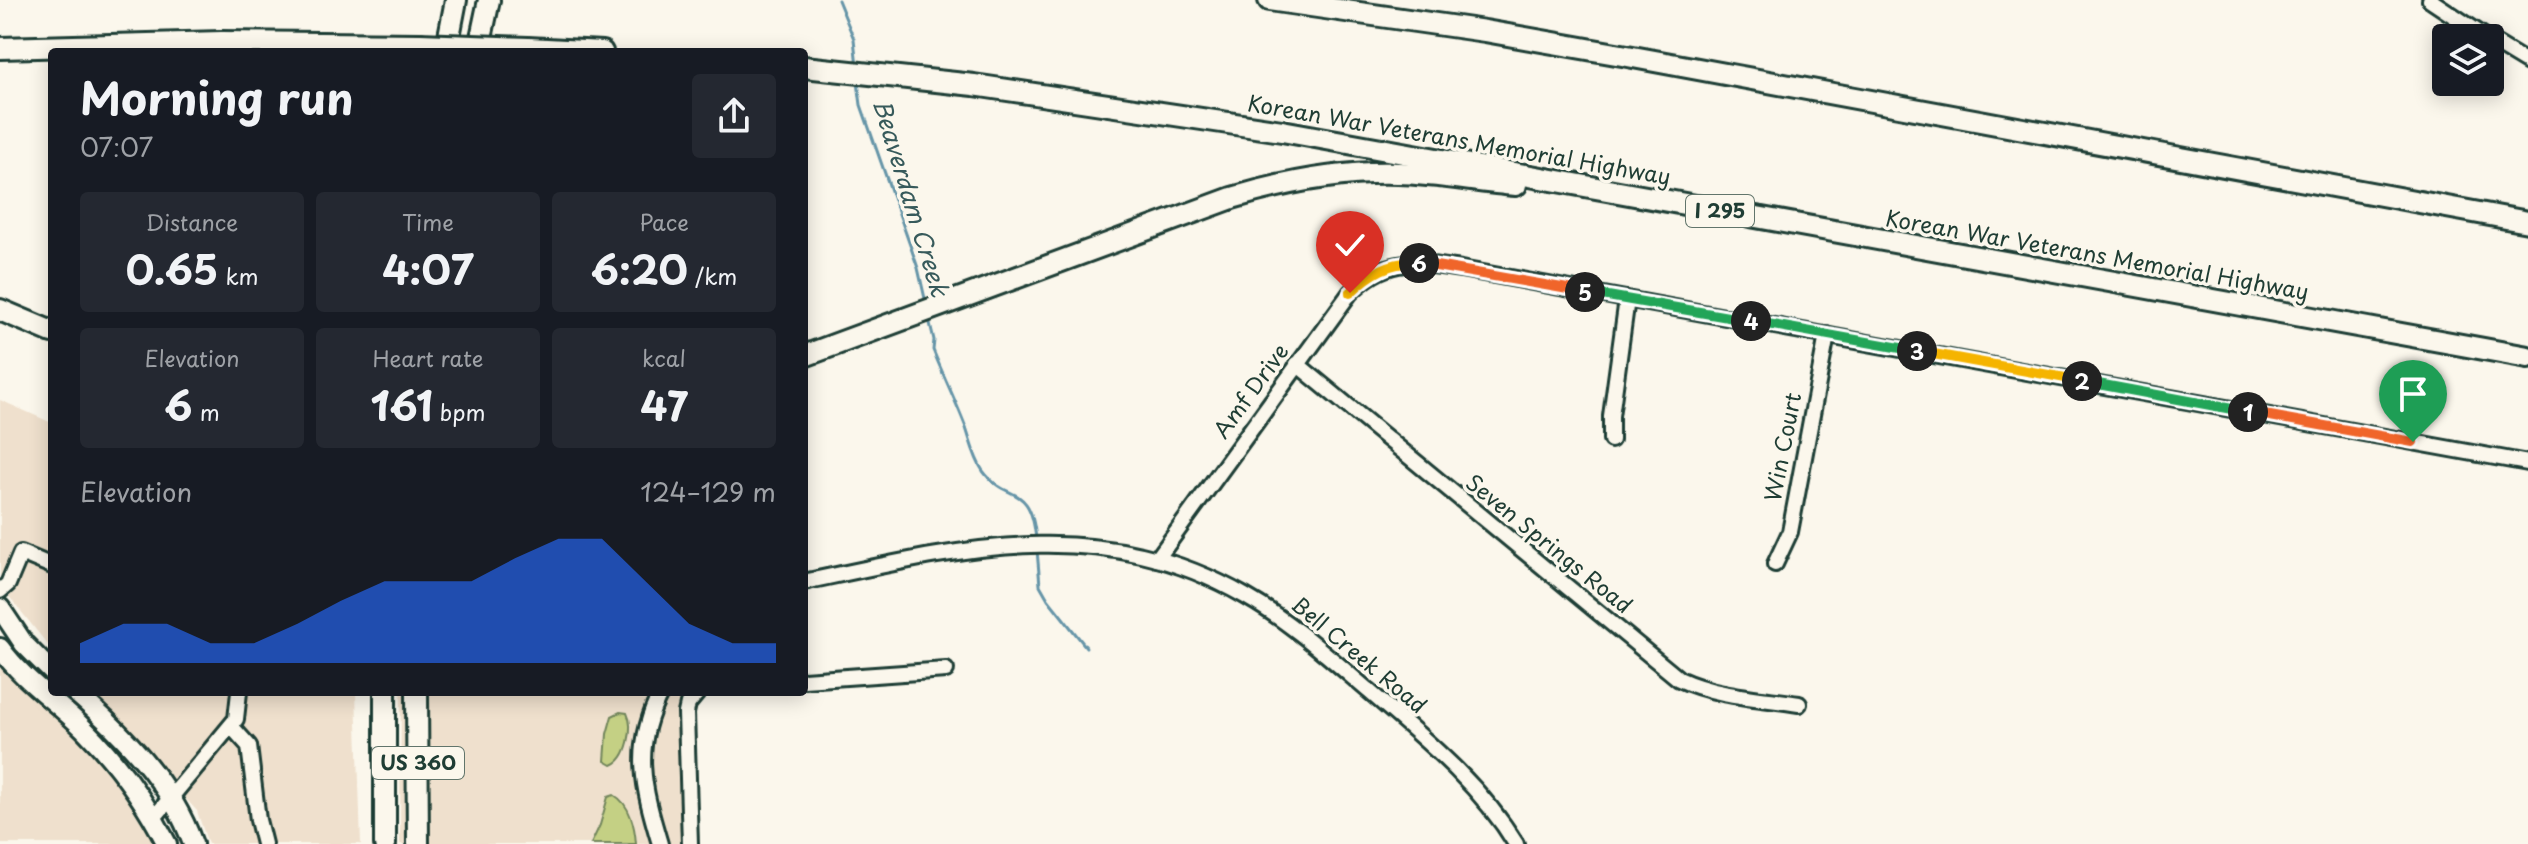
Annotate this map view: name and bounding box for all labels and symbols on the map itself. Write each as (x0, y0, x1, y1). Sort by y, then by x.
street label: Korean War Veterans Memorial Highway (1245, 85, 1673, 192)
water label: Beaverdam Creek (865, 94, 959, 302)
road number: I 295 (1686, 195, 1754, 227)
street label: Korean War Veterans Memorial Highway (1883, 200, 2311, 307)
pin (1316, 211, 1384, 293)
pin: 6 (1399, 243, 1439, 283)
pin: 5 (1565, 272, 1605, 312)
pin: 4 (1731, 301, 1771, 341)
pin: 3 (1897, 331, 1937, 371)
street label: Amf Drive (1204, 336, 1296, 444)
pin (2379, 360, 2447, 442)
pin: 2 (2062, 361, 2102, 401)
street label: Win Court (1755, 390, 1808, 504)
pin: 1 (2228, 392, 2268, 432)
street label: Seven Springs Road (1460, 465, 1640, 620)
street label: Bell Creek Road (1285, 587, 1435, 720)
road number: US 360 (372, 747, 464, 779)

